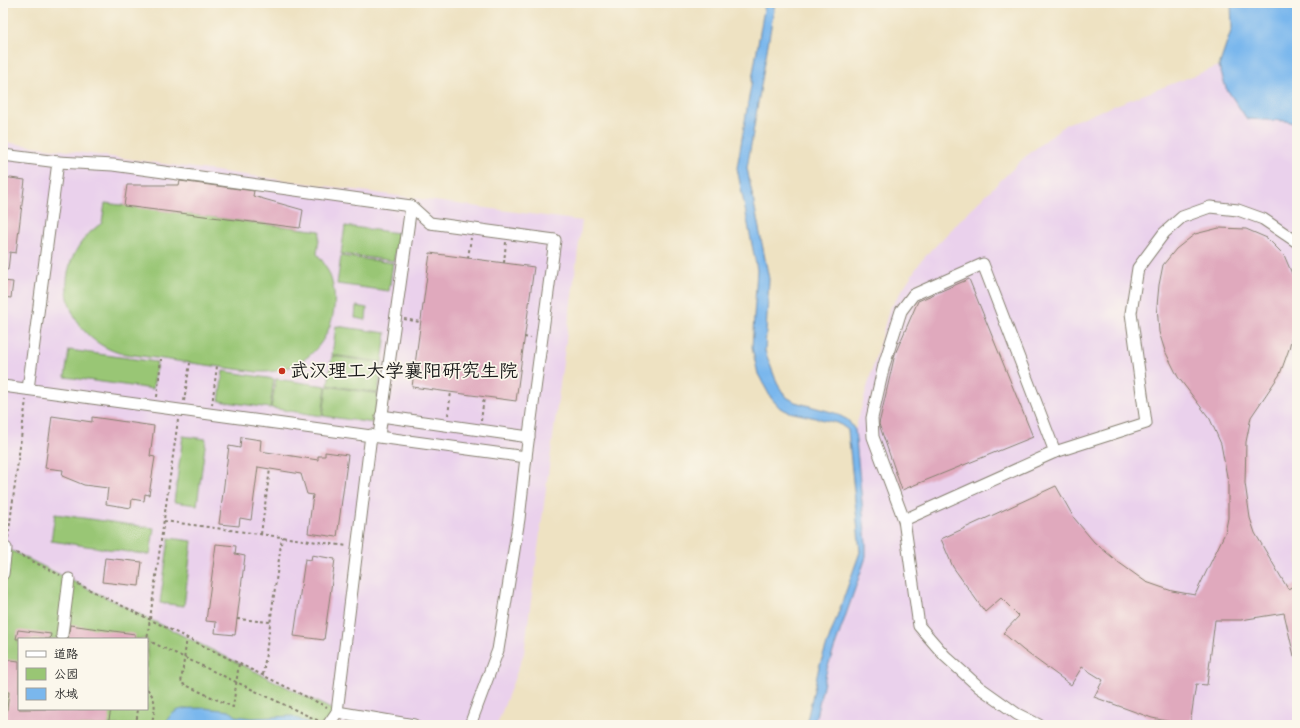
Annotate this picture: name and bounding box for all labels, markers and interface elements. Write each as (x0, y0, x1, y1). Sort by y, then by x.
place label: 武汉理工大学襄阳研究生院 (290, 359, 518, 383)
marker: 武汉理工大学襄阳研究生院 (277, 366, 287, 376)
legend (18, 638, 148, 710)
text: 道路 (54, 646, 78, 662)
text: 公园 (54, 666, 78, 682)
text: 水域 (54, 686, 78, 702)

